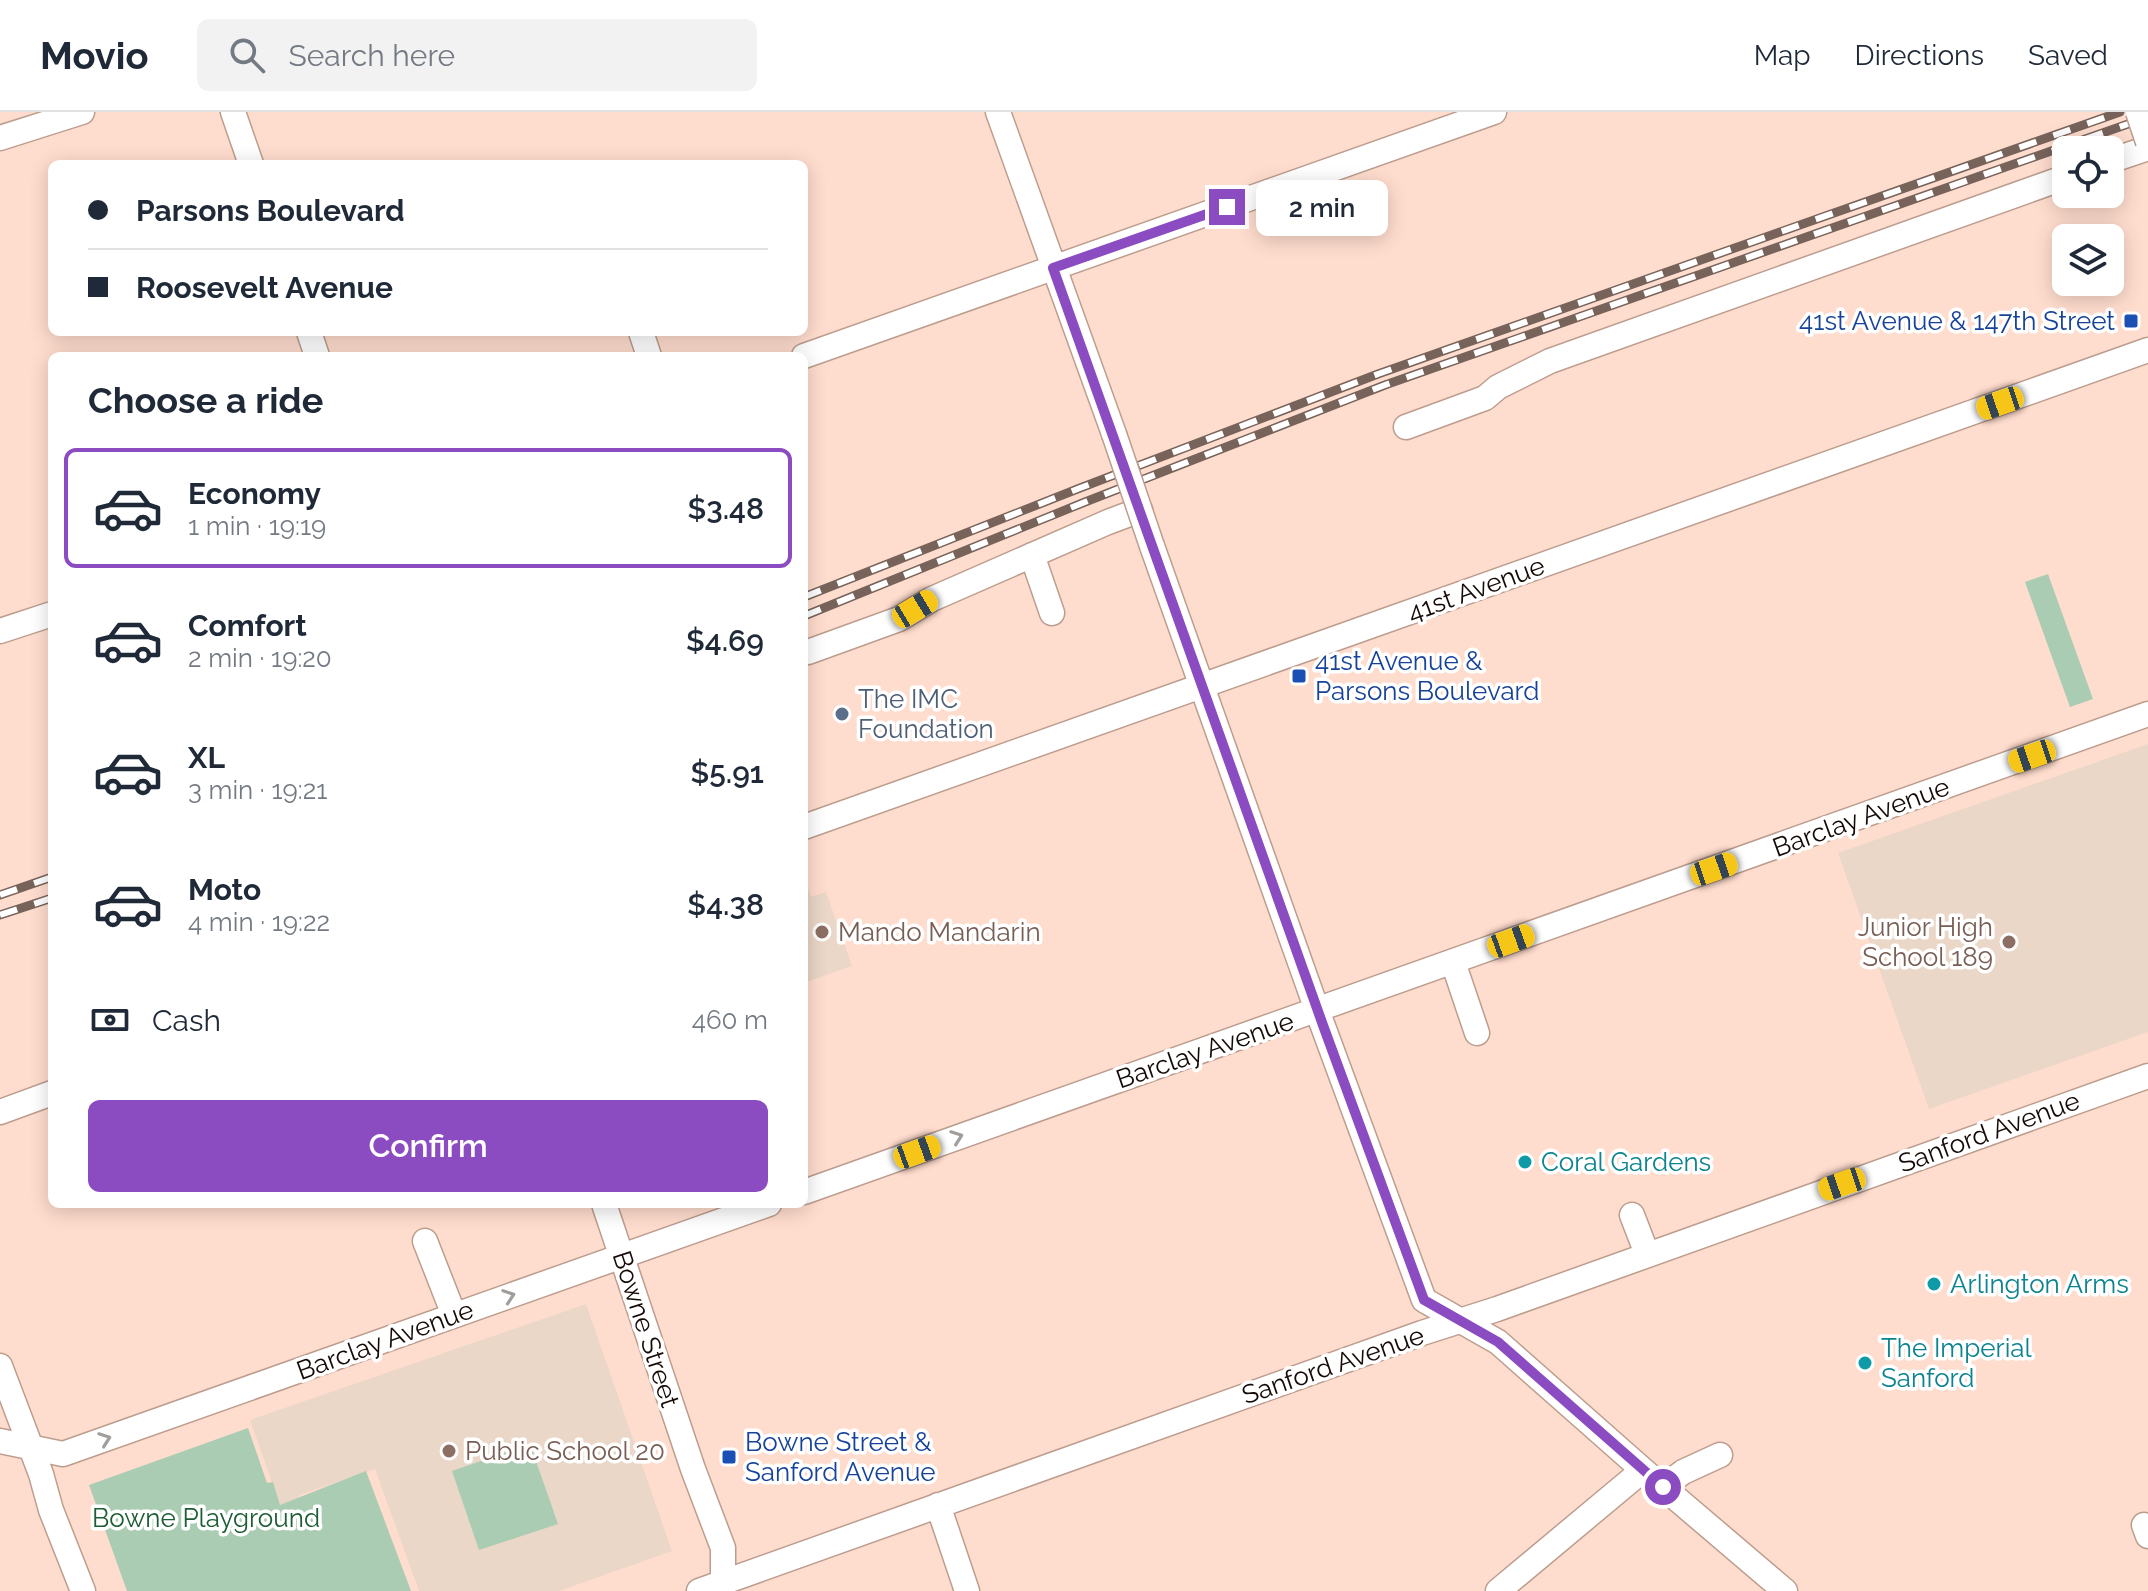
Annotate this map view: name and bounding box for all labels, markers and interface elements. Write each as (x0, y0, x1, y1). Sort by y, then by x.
search box (197, 19, 757, 91)
text: Movio (40, 33, 149, 78)
icon: search (225, 33, 269, 77)
text: Search here (289, 38, 455, 73)
text: Map (1754, 39, 1811, 72)
text: Directions (1855, 39, 1984, 72)
text: Saved (2028, 39, 2108, 72)
map controls (2052, 136, 2124, 296)
button: locate (2052, 136, 2124, 208)
callout: 2 min (1255, 179, 1387, 235)
route end (1209, 189, 1245, 225)
text: Parsons Boulevard (136, 193, 405, 228)
text: 2 min (1289, 193, 1355, 223)
button: layers (2052, 224, 2124, 296)
text: Roosevelt Avenue (136, 270, 393, 305)
place label: 41st Avenue & 147th Street (1799, 306, 2115, 336)
marker: 41st Avenue & 147th Street (2122, 312, 2140, 330)
text: Choose a ride (88, 379, 323, 421)
car (1973, 384, 2027, 422)
icon: car (92, 472, 164, 544)
text: Economy (188, 476, 321, 511)
text: $3.48 (687, 491, 764, 526)
text: 1 min · 19:19 (188, 511, 326, 541)
street label: 41st Avenue (1403, 550, 1549, 628)
car (888, 586, 942, 632)
icon: car (92, 604, 164, 676)
text: Comfort (188, 608, 307, 643)
text: $4.69 (686, 623, 764, 658)
text: 2 min · 19:20 (188, 643, 332, 673)
place label: 41st Avenue & Parsons Boulevard (1315, 646, 1540, 706)
marker: 41st Avenue & Parsons Boulevard (1290, 667, 1308, 685)
place label: The IMC Foundation (858, 684, 994, 744)
marker: The IMC Foundation (833, 705, 851, 723)
icon: car (92, 736, 164, 808)
car (2005, 737, 2059, 775)
text: XL (188, 740, 225, 775)
text: $5.91 (690, 755, 764, 790)
street label: Barclay Avenue (1769, 771, 1953, 863)
text: 3 min · 19:21 (188, 775, 327, 805)
car (1687, 850, 1741, 888)
icon: car (92, 868, 164, 940)
text: Moto (188, 872, 261, 907)
text: $4.38 (687, 887, 764, 922)
text: 4 min · 19:22 (188, 907, 330, 937)
place label: Junior High School 189 (1858, 912, 1993, 972)
place label: Mando Mandarin (838, 917, 1041, 947)
car (1484, 922, 1538, 960)
marker: Mando Mandarin (813, 923, 831, 941)
marker: Junior High School 189 (2000, 933, 2018, 951)
icon: cash (88, 998, 132, 1042)
text: Cash (152, 1003, 221, 1038)
text: 460 m (692, 1005, 768, 1035)
street label: Barclay Avenue (1112, 1006, 1298, 1094)
street label: Sanford Avenue (1894, 1085, 2084, 1179)
button: Confirm (88, 1100, 768, 1192)
one-way arrow (949, 1131, 963, 1147)
car (890, 1133, 944, 1171)
place label: Coral Gardens (1541, 1147, 1711, 1177)
marker: Coral Gardens (1516, 1153, 1534, 1171)
car (1815, 1165, 1869, 1203)
street label: Bowne Street (607, 1247, 685, 1411)
place label: Arlington Arms (1950, 1269, 2129, 1299)
marker: Arlington Arms (1925, 1275, 1943, 1293)
one-way arrow (501, 1289, 515, 1306)
street label: Barclay Avenue (293, 1294, 477, 1386)
street label: Sanford Avenue (1238, 1320, 1428, 1410)
place label: The Imperial Sanford (1881, 1333, 2033, 1393)
marker: The Imperial Sanford (1856, 1354, 1874, 1372)
place label: Bowne Street & Sanford Avenue (745, 1427, 936, 1487)
one-way arrow (97, 1433, 111, 1449)
place label: Public School 20 (465, 1436, 665, 1466)
marker: Public School 20 (440, 1442, 458, 1460)
marker: Bowne Street & Sanford Avenue (720, 1448, 738, 1466)
route start (1645, 1469, 1681, 1505)
park label: Bowne Playground (92, 1503, 320, 1533)

